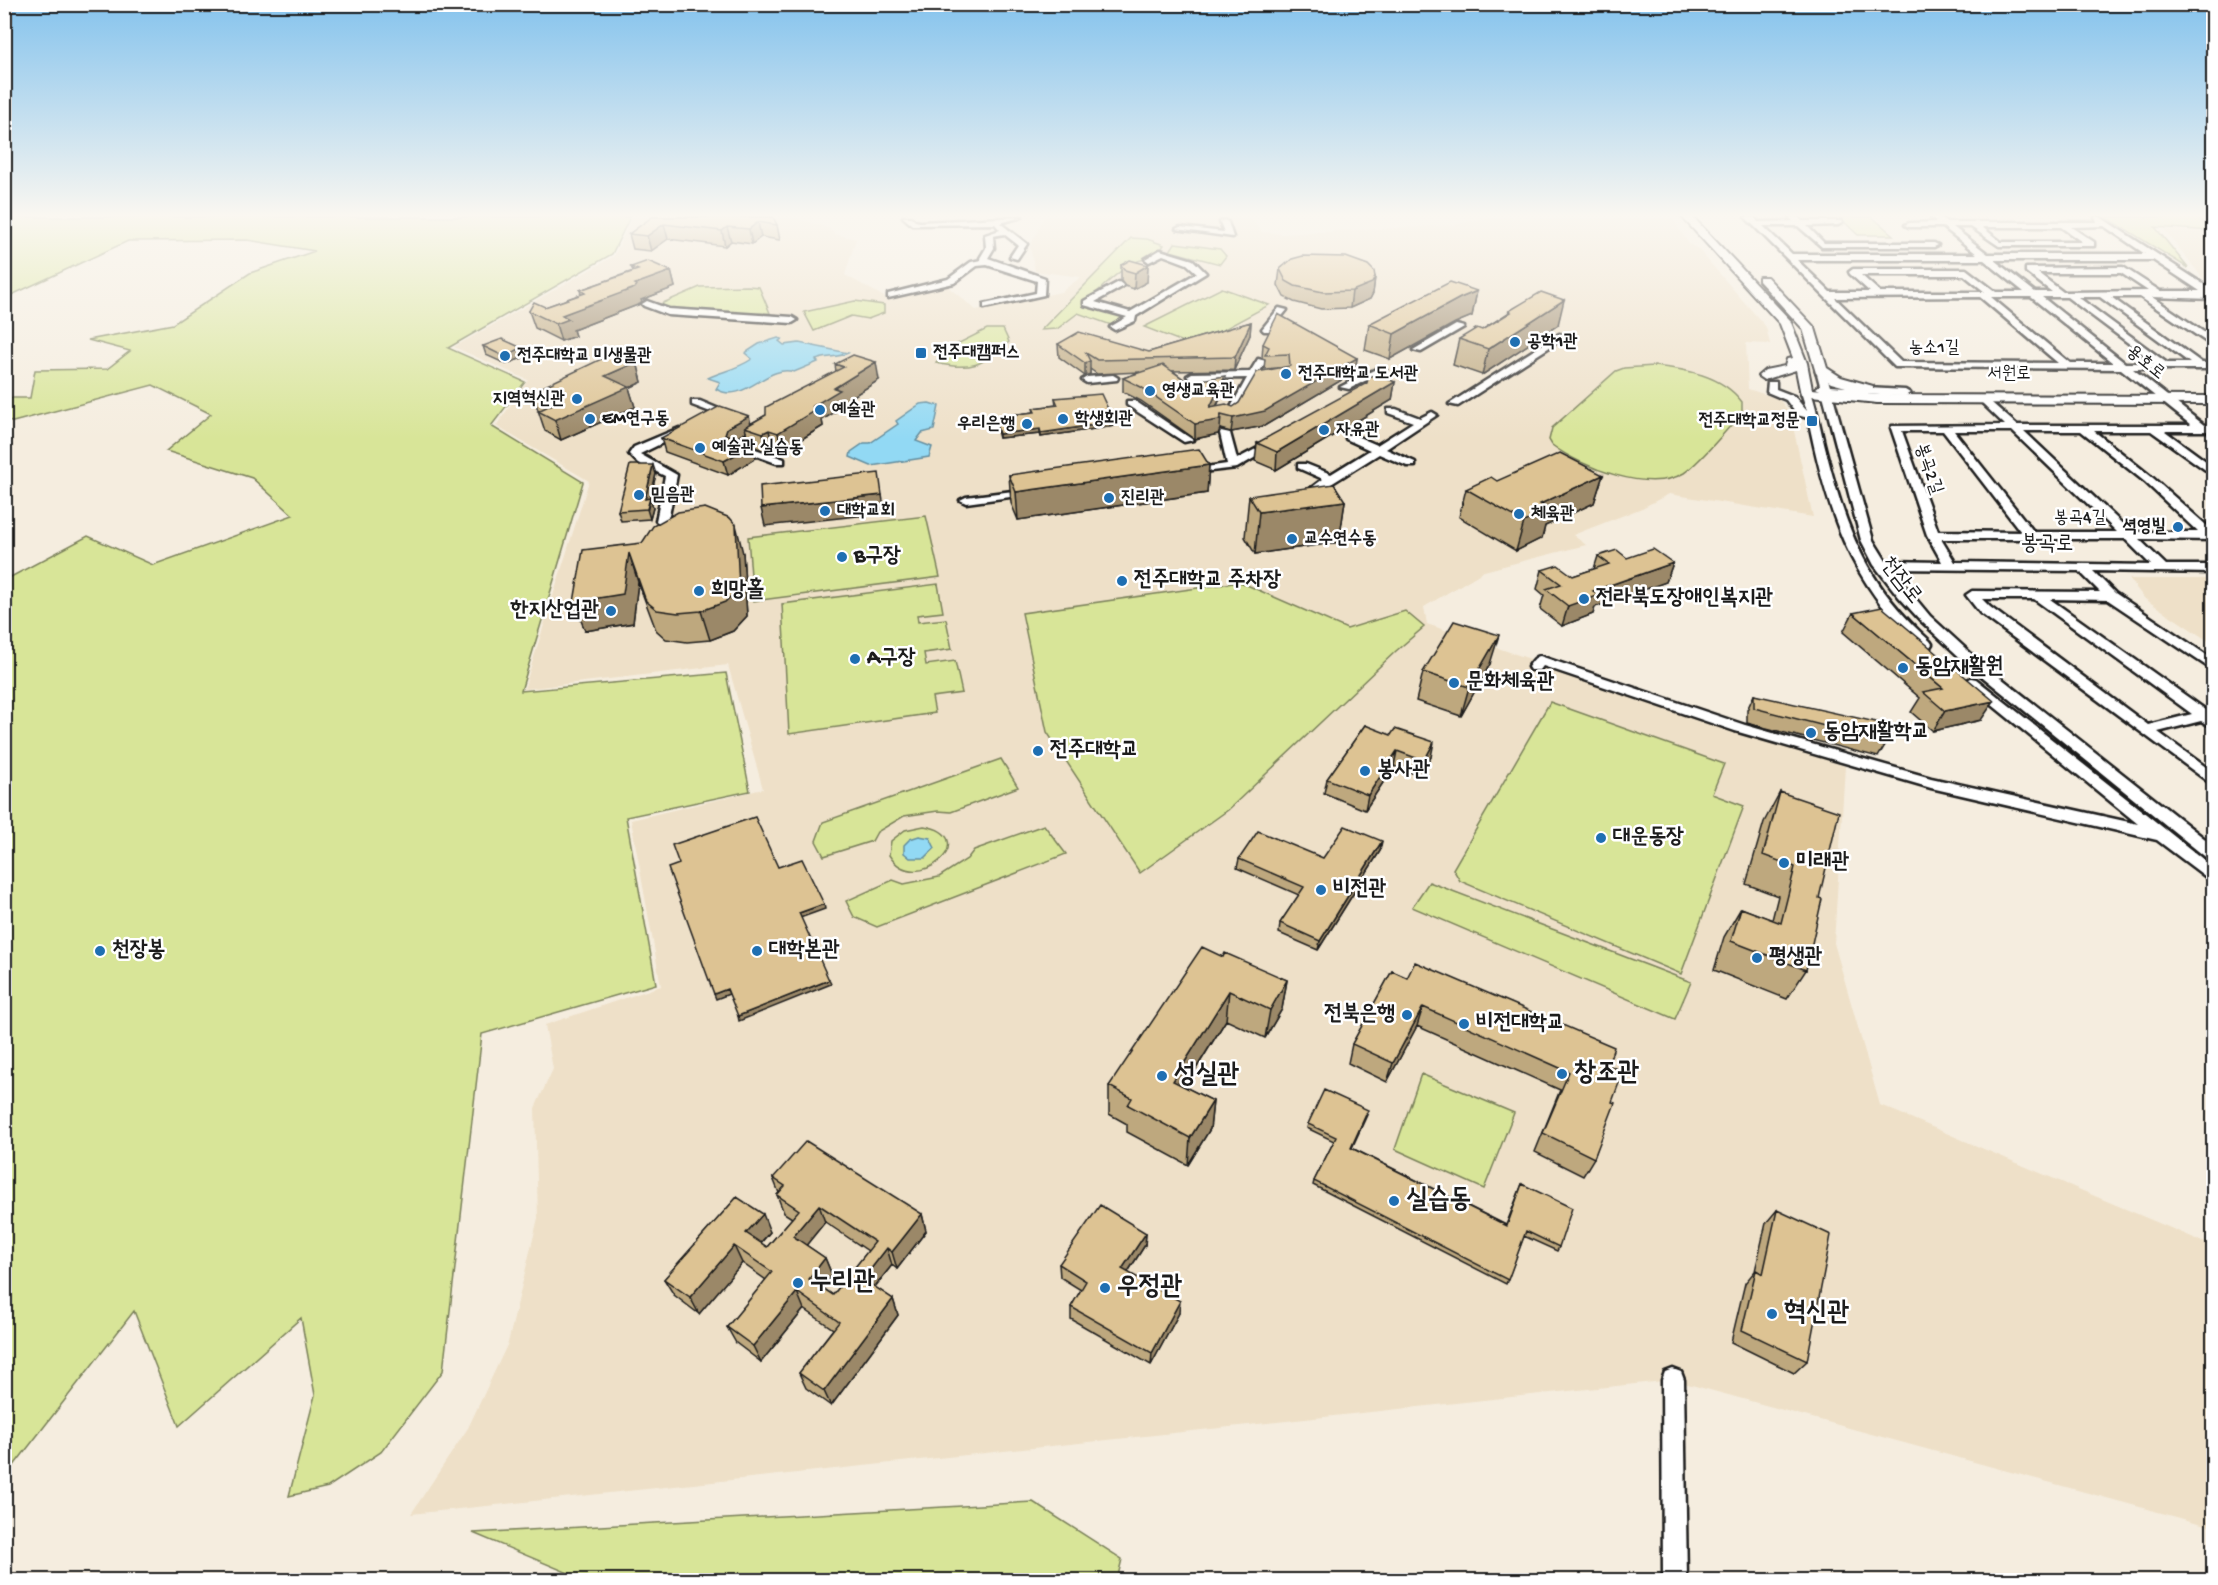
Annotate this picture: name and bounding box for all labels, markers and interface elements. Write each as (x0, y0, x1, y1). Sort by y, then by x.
place label: 공학1관 (1527, 332, 1578, 353)
marker: 공학1관 (1508, 335, 1522, 349)
street label: 농소1길 (1909, 338, 1960, 359)
street label: 용호로 (2122, 341, 2168, 385)
place label: 전주대캠퍼스 (933, 343, 1020, 364)
place label: 전주대학교 미생물관 (517, 346, 652, 367)
marker: 전주대캠퍼스 (914, 346, 928, 360)
marker: 전주대학교 미생물관 (498, 349, 512, 363)
place label: 전주대학교 도서관 (1298, 364, 1419, 385)
street label: 서원로 (1987, 364, 2031, 385)
marker: 전주대학교 도서관 (1279, 367, 1293, 381)
place label: 영생교육관 (1162, 381, 1235, 402)
marker: 영생교육관 (1143, 384, 1157, 398)
place label: 지역혁신관 (493, 389, 566, 410)
marker: 지역혁신관 (570, 392, 584, 406)
place label: 예술관 (832, 399, 876, 421)
marker: 예술관 (813, 403, 827, 417)
place label: EM연구동 (602, 409, 669, 430)
place label: 학생회관 (1074, 409, 1133, 430)
place label: 전주대학교정문 (1699, 411, 1800, 432)
marker: EM연구동 (583, 412, 597, 426)
marker: 학생회관 (1056, 412, 1070, 426)
place label: 우리은행 (957, 414, 1015, 435)
marker: 전주대학교정문 (1805, 414, 1819, 428)
marker: 우리은행 (1020, 417, 1034, 431)
place label: 자유관 (1336, 420, 1380, 441)
marker: 자유관 (1317, 423, 1331, 437)
place label: 예술관 실습동 (712, 437, 803, 459)
marker: 예술관 실습동 (693, 441, 707, 455)
street label: 봉곡2길 (1910, 441, 1947, 498)
place label: 믿음관 (651, 485, 695, 506)
marker: 믿음관 (632, 488, 646, 502)
place label: 진리관 (1121, 488, 1165, 509)
marker: 진리관 (1102, 491, 1116, 505)
place label: 대학교회 (837, 501, 895, 522)
marker: 대학교회 (818, 504, 832, 518)
place label: 체육관 (1531, 504, 1575, 525)
marker: 체육관 (1512, 507, 1526, 521)
street label: 봉곡4길 (2054, 508, 2106, 529)
place label: 셕영빌 (2123, 517, 2167, 538)
marker: 셕영빌 (2171, 520, 2185, 534)
place label: 교수연수동 (1304, 529, 1376, 550)
marker: 교수연수동 (1285, 532, 1299, 546)
street label: 봉곡로 (2020, 532, 2074, 558)
place label: B구장 (853, 544, 901, 570)
marker: B구장 (835, 550, 849, 564)
street label: 천잠로 (1873, 552, 1927, 610)
place label: 전주대학교 주차장 (1134, 568, 1281, 594)
marker: 전주대학교 주차장 (1115, 574, 1129, 588)
place label: 희망홀 (711, 577, 764, 604)
marker: 희망홀 (692, 584, 706, 598)
place label: 전라북도장애인복지관 (1596, 586, 1773, 612)
marker: 전라북도장애인복지관 (1577, 592, 1591, 606)
place label: 한지산업관 (509, 598, 599, 624)
marker: 한지산업관 (604, 604, 618, 618)
place label: A구장 (866, 646, 916, 672)
marker: A구장 (848, 652, 862, 666)
place label: 동암재활원 (1915, 654, 2004, 681)
marker: 동암재활원 (1896, 661, 1910, 675)
place label: 문화체육관 (1466, 670, 1555, 696)
marker: 문화체육관 (1447, 676, 1461, 690)
place label: 동암재활학교 (1823, 719, 1929, 746)
marker: 동암재활학교 (1804, 726, 1818, 740)
place label: 전주대학교 (1050, 738, 1139, 764)
marker: 전주대학교 (1031, 744, 1045, 758)
place label: 봉사관 (1377, 758, 1430, 784)
marker: 봉사관 (1358, 764, 1372, 778)
place label: 대운동장 (1613, 825, 1684, 851)
marker: 대운동장 (1594, 831, 1608, 845)
place label: 미래관 (1796, 850, 1849, 876)
marker: 미래관 (1777, 856, 1791, 870)
place label: 비전관 (1333, 877, 1386, 903)
marker: 비전관 (1314, 883, 1328, 897)
place label: 천장봉 (112, 938, 165, 964)
place label: 대학본관 (769, 938, 840, 964)
marker: 천장봉 (93, 944, 107, 958)
marker: 대학본관 (750, 944, 764, 958)
place label: 평생관 (1769, 945, 1822, 971)
marker: 평생관 (1750, 951, 1764, 965)
place label: 전북은행 (1324, 1002, 1395, 1028)
marker: 전북은행 (1400, 1008, 1414, 1022)
place label: 비전대학교 (1476, 1011, 1565, 1037)
marker: 비전대학교 (1457, 1017, 1471, 1031)
place label: 창조관 (1574, 1058, 1639, 1090)
place label: 성실관 (1174, 1060, 1239, 1092)
marker: 창조관 (1555, 1067, 1569, 1081)
marker: 성실관 (1155, 1069, 1169, 1083)
place label: 실습동 (1406, 1185, 1471, 1217)
marker: 실습동 (1387, 1194, 1401, 1208)
place label: 누리관 (810, 1267, 875, 1299)
place label: 우정관 (1117, 1272, 1182, 1304)
marker: 누리관 (791, 1276, 805, 1290)
marker: 우정관 (1098, 1281, 1112, 1295)
place label: 혁신관 (1784, 1298, 1849, 1330)
marker: 혁신관 (1765, 1307, 1779, 1321)

